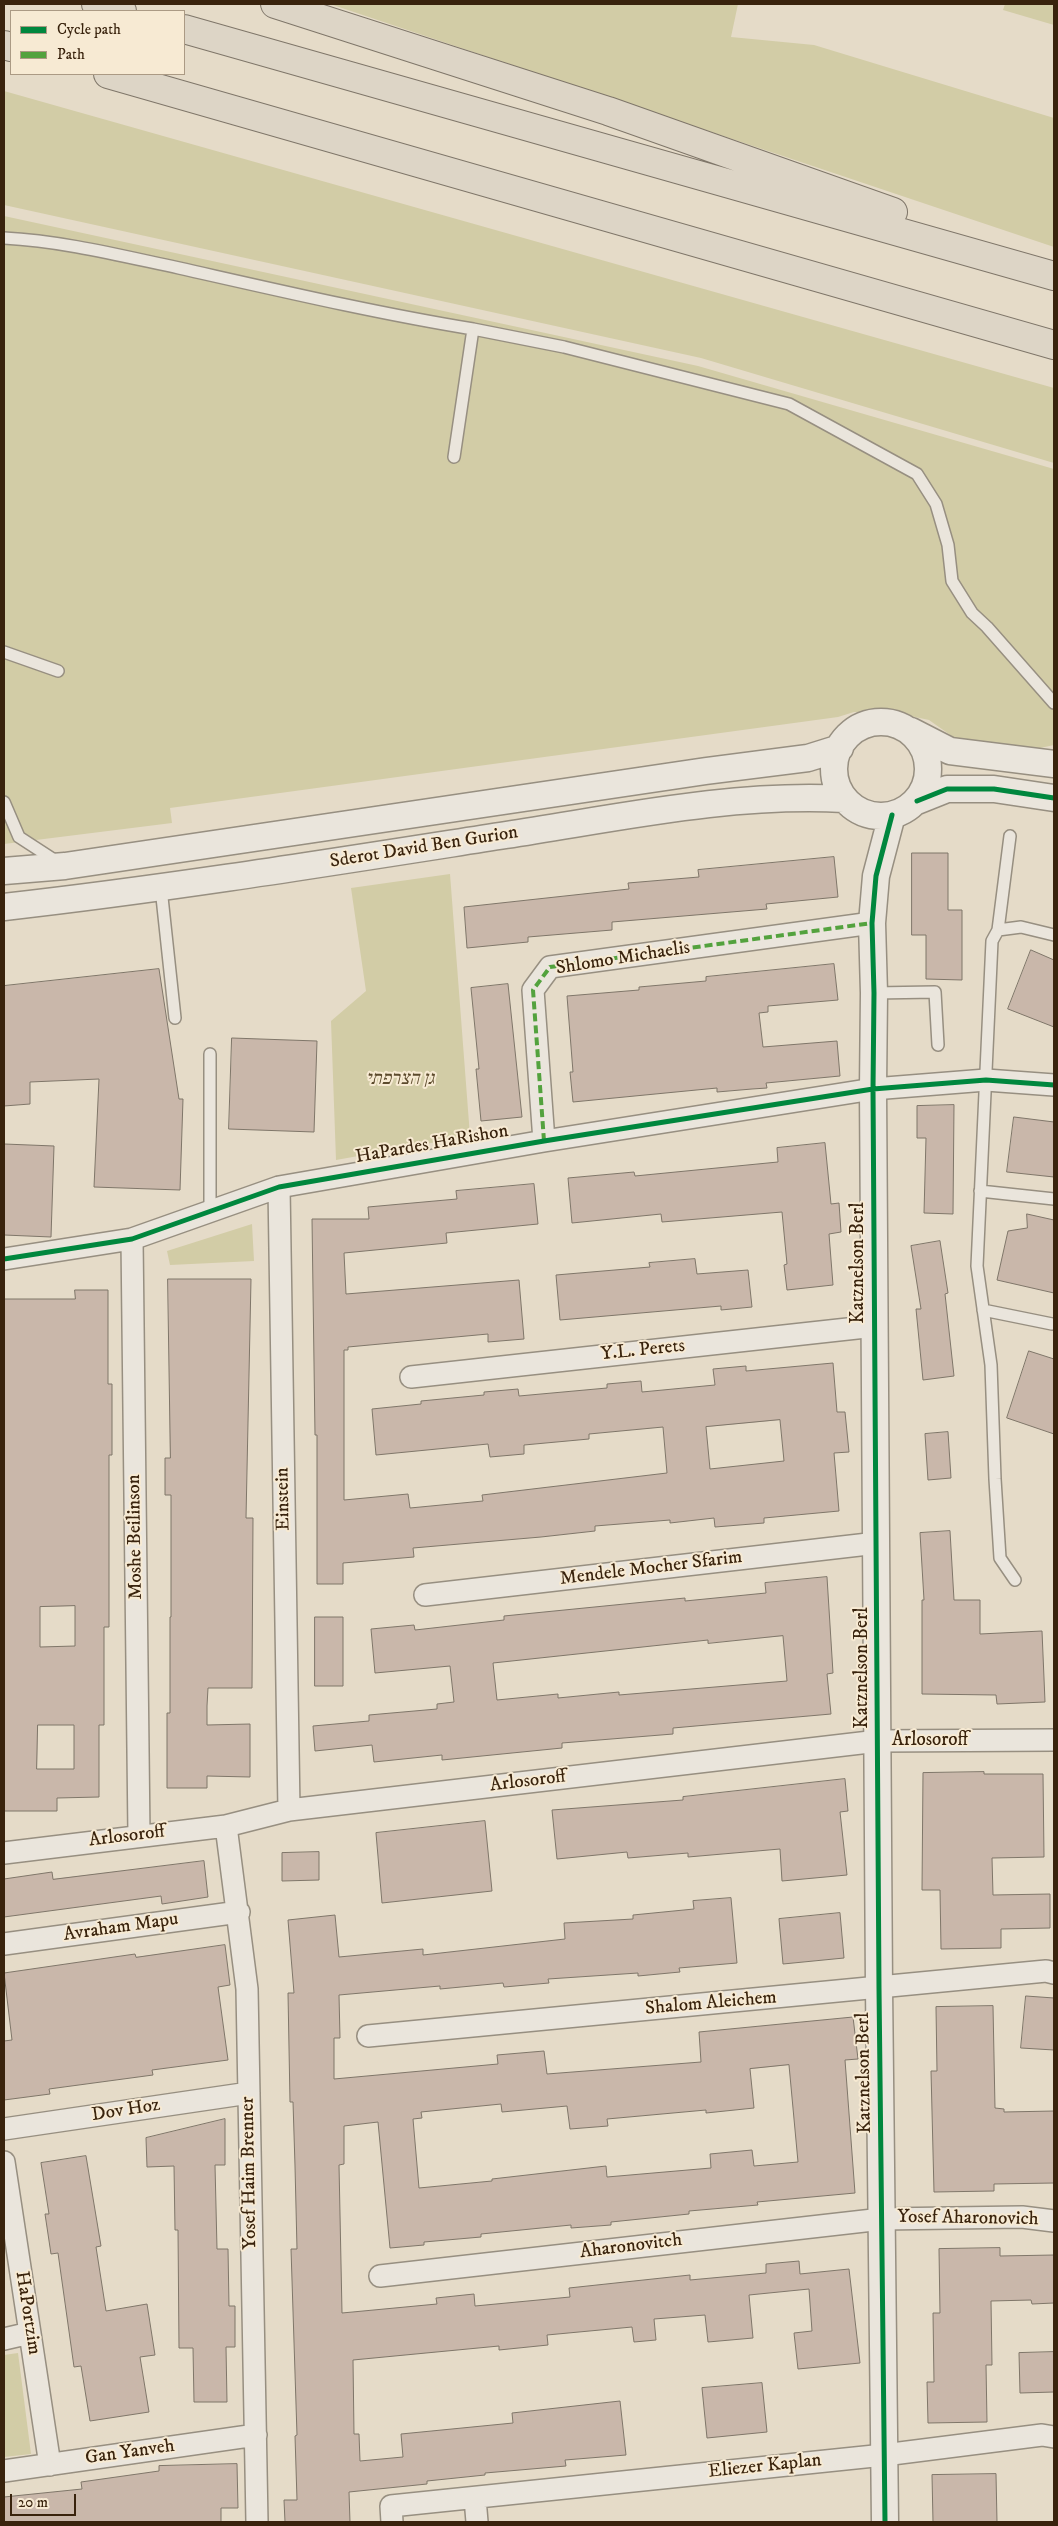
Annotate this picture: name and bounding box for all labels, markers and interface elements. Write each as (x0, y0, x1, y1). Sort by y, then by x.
legend (10, 10, 185, 75)
text: Cycle path (57, 20, 121, 39)
text: Path (57, 45, 85, 64)
street label: Sderot David Ben Gurion (328, 822, 520, 874)
street label: Shlomo Michaelis (554, 937, 692, 981)
park label: גן הצרפתי (366, 1069, 434, 1091)
street label: HaPardes HaRishon (354, 1120, 510, 1170)
street label: Katznelson Berl (848, 1202, 870, 1324)
street label: Y.L. Perets (600, 1335, 686, 1367)
street label: Einstein (272, 1467, 296, 1531)
street label: Moshe Beilinson (124, 1474, 148, 1600)
street label: Mendele Mocher Sfarim (559, 1547, 743, 1591)
street label: Katznelson Berl (852, 1607, 874, 1729)
street label: Arlosoroff (892, 1730, 968, 1752)
street label: Arlosoroff (489, 1766, 567, 1798)
street label: Arlosoroff (88, 1821, 166, 1853)
street label: Avraham Mapu (62, 1909, 180, 1947)
street label: Shalom Aleichem (644, 1987, 778, 2021)
street label: Katznelson Berl (853, 2012, 877, 2134)
street label: Dov Hoz (90, 2094, 162, 2128)
street label: Yosef Haim Brenner (237, 2096, 263, 2250)
street label: Yosef Aharonovich (897, 2206, 1039, 2232)
street label: Aharonovitch (579, 2229, 683, 2265)
street label: HaPortzim (9, 2270, 45, 2356)
street label: Gan Yanveh (84, 2435, 176, 2471)
street label: Eliezer Kaplan (707, 2450, 823, 2484)
scale bar (12, 2484, 79, 2516)
text: 20 m (18, 2493, 48, 2512)

